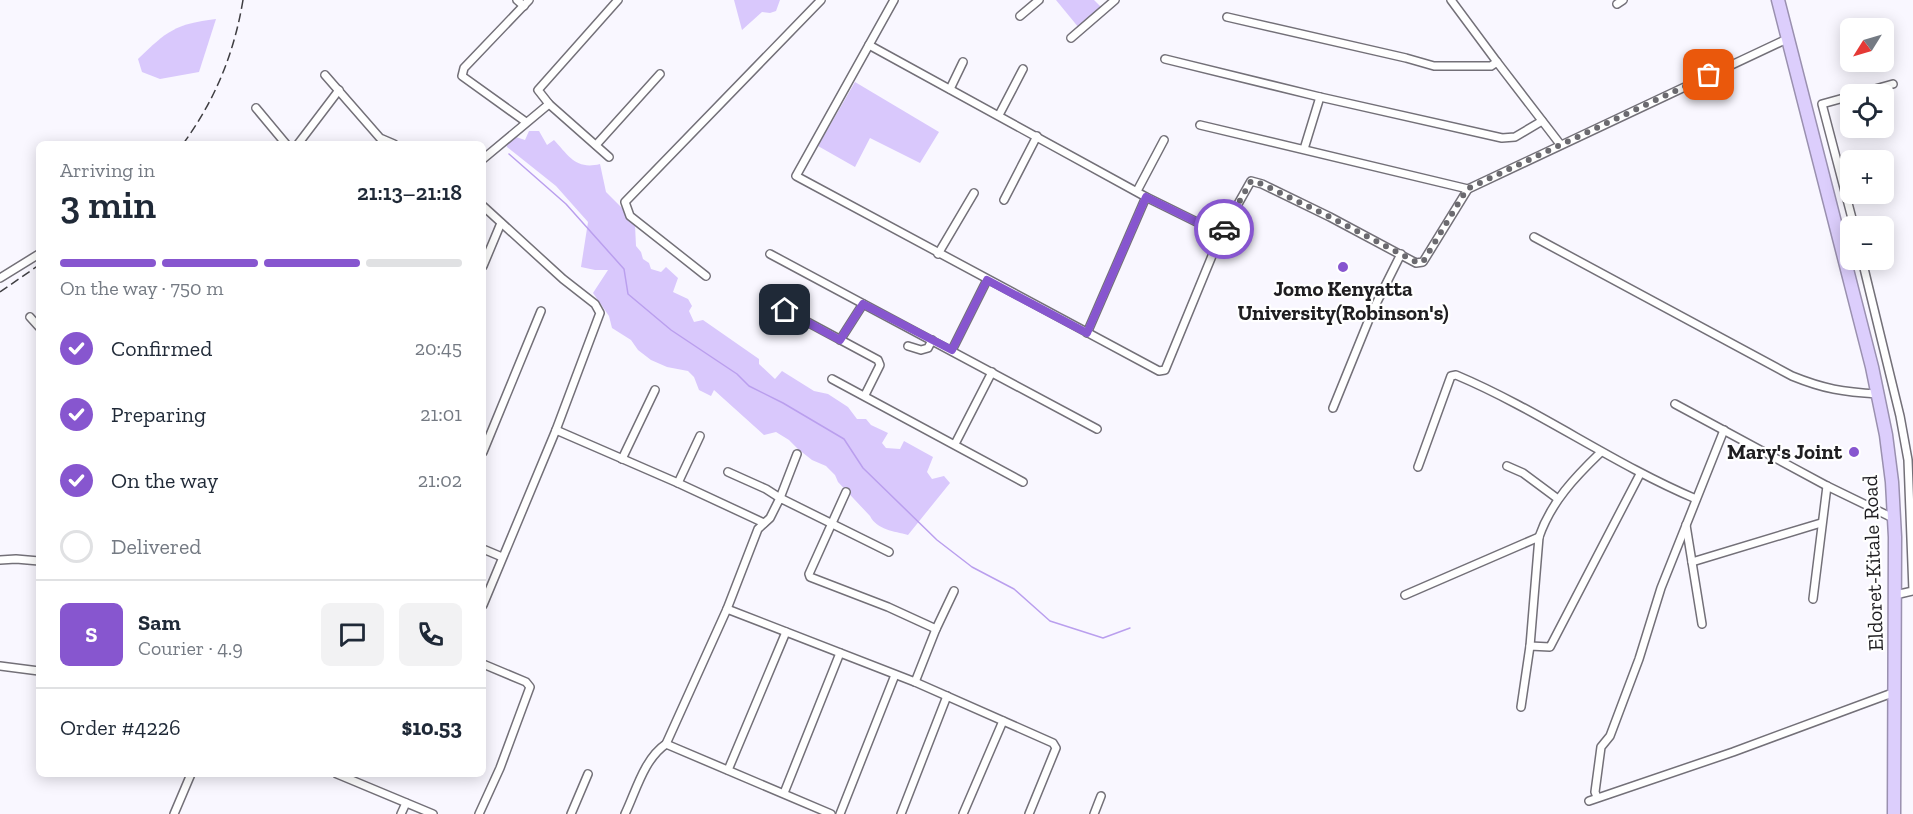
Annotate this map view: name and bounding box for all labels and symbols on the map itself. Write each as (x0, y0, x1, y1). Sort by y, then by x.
north arrow (1840, 18, 1894, 72)
pin (1683, 49, 1734, 100)
courier (1194, 199, 1254, 259)
marker: Jomo Kenyatta University(Robinson's) (1336, 260, 1350, 274)
place label: Jomo Kenyatta University(Robinson's) (1238, 276, 1448, 325)
pin (759, 284, 810, 335)
place label: Mary's Joint (1727, 439, 1843, 464)
marker: Mary's Joint (1847, 445, 1861, 459)
street label: Eldoret-Kitale Road (1857, 474, 1888, 651)

